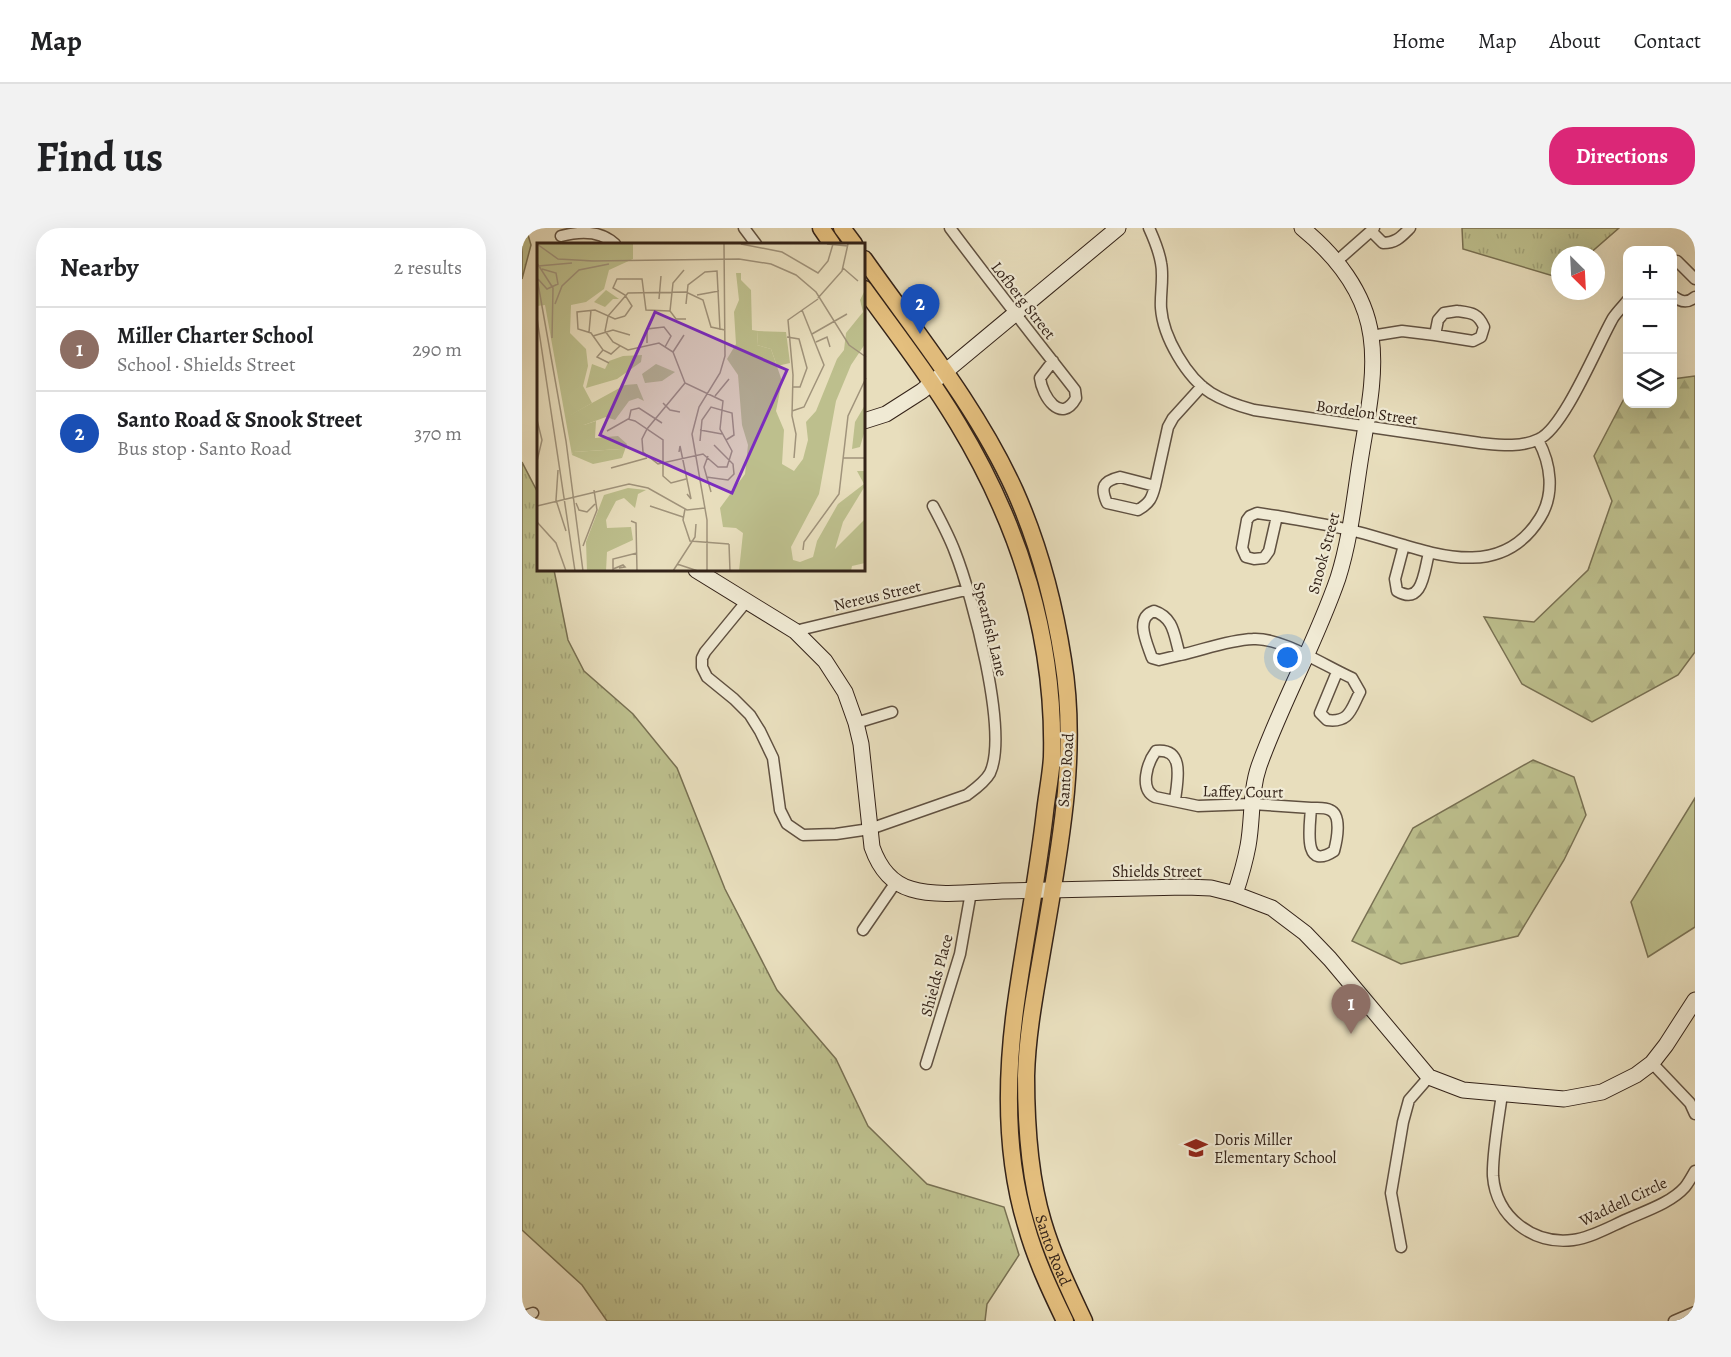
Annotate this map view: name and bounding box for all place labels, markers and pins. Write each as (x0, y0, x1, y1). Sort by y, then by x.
pin: 2 (900, 285, 940, 334)
pin: 1 (1332, 984, 1370, 1034)
place label: Doris Miller Elementary School (1214, 1129, 1337, 1169)
school or university icon: Doris Miller Elementary School (1183, 1135, 1209, 1161)

